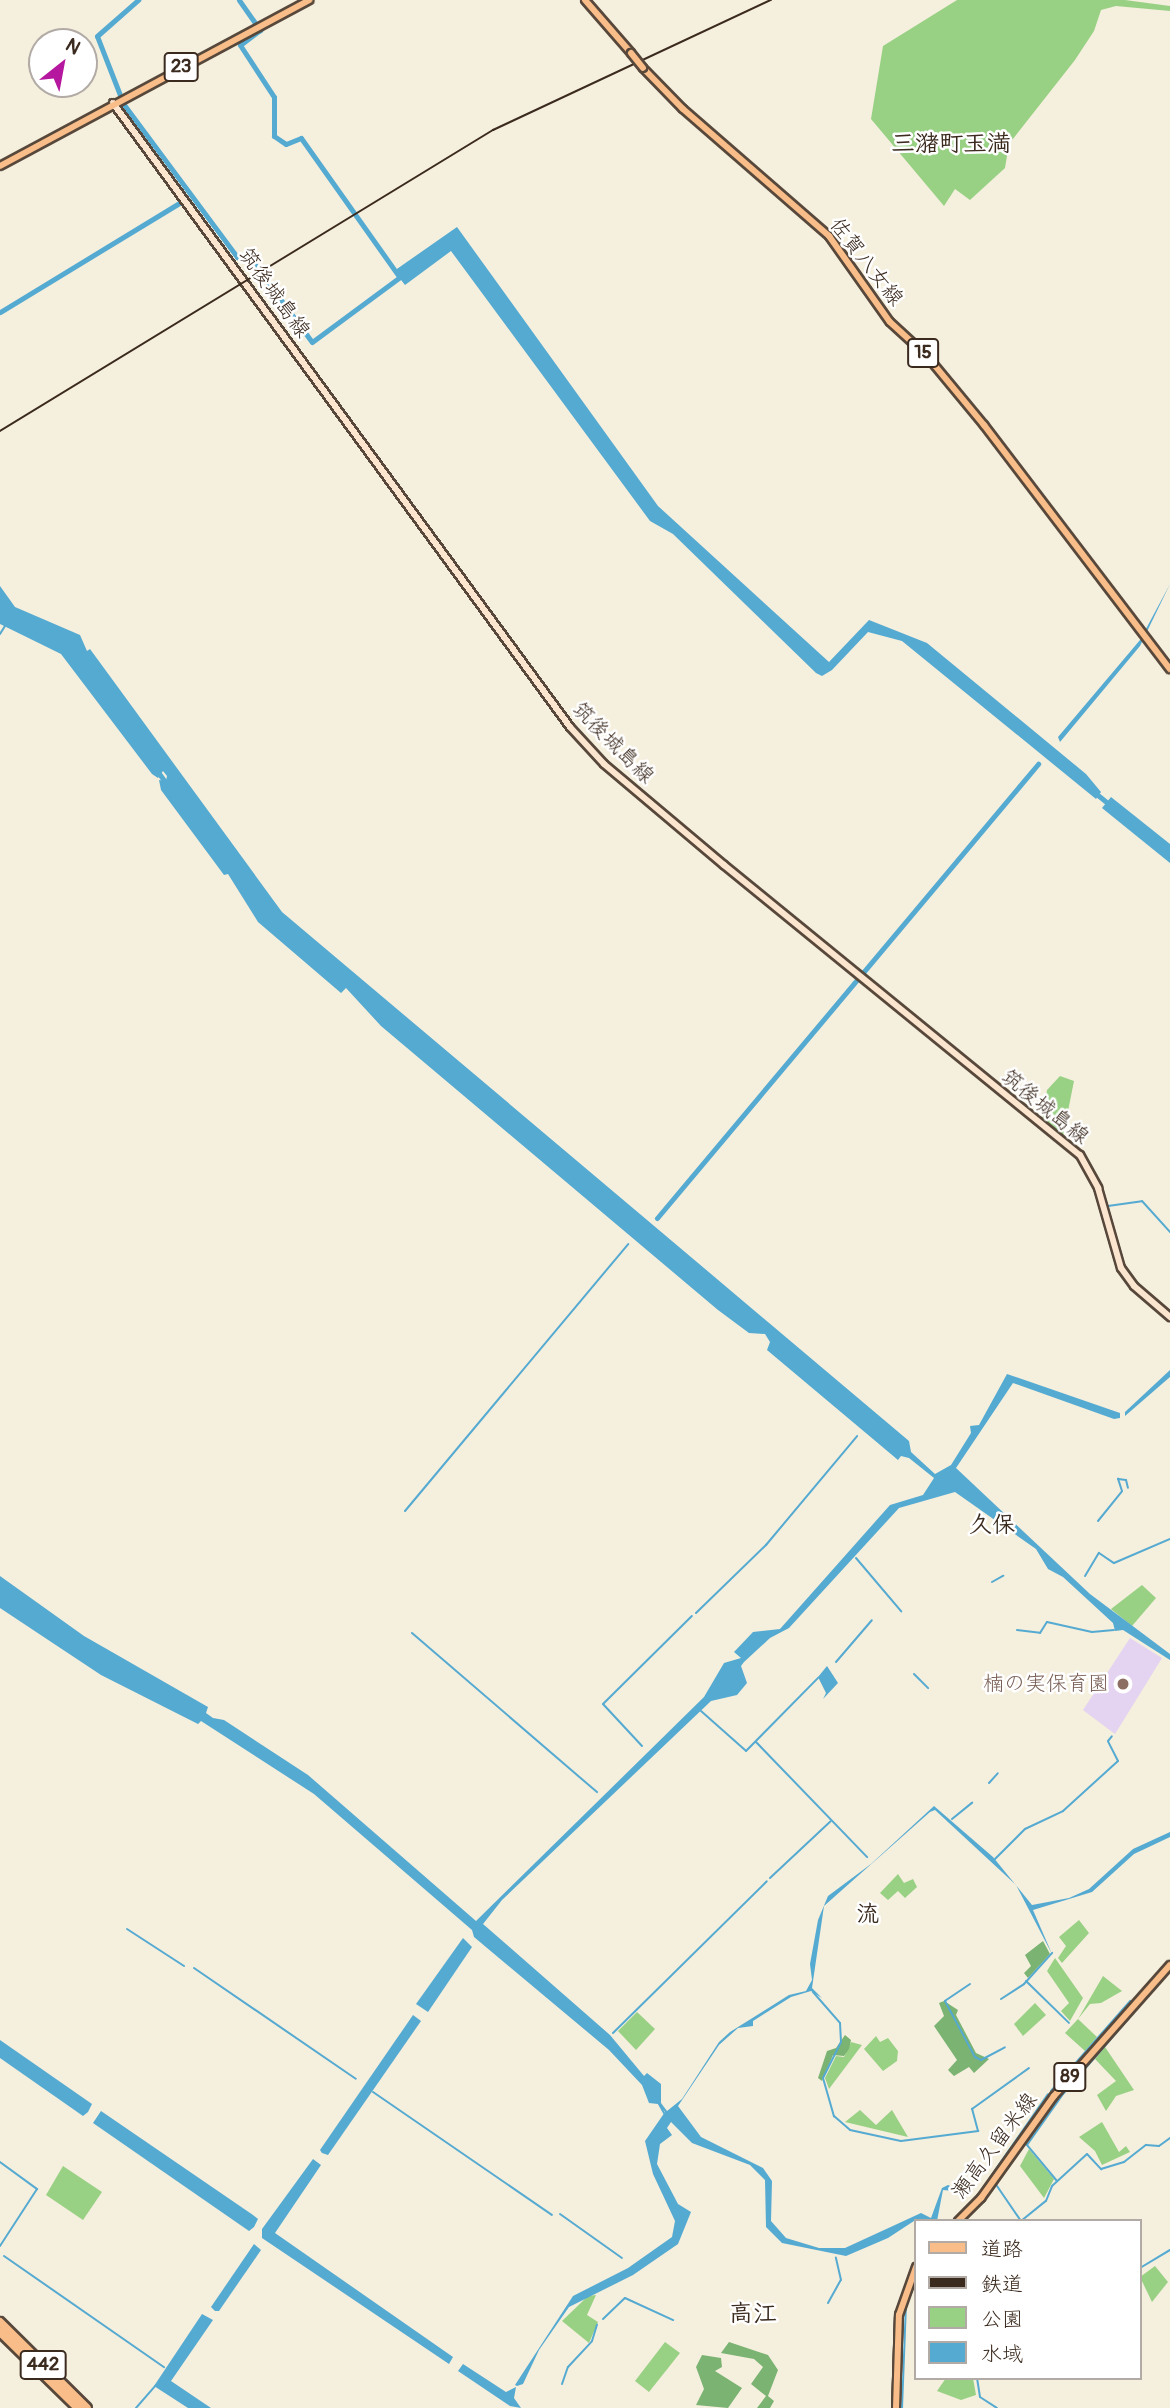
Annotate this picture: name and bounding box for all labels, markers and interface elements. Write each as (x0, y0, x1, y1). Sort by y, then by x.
north arrow (28, 28, 98, 98)
text: N (61, 33, 84, 60)
road number: 23 (164, 52, 198, 82)
district label: 三潴町玉満 (891, 130, 1011, 158)
street label: 佐賀八女線 (824, 213, 908, 311)
street label: 筑後城島線 (233, 243, 315, 343)
road number: 15 (906, 338, 940, 368)
street label: 筑後城島線 (567, 697, 659, 789)
street label: 筑後城島線 (996, 1064, 1094, 1150)
district label: 久保 (969, 1511, 1015, 1539)
place label: 楠の実保育園 (983, 1671, 1109, 1697)
marker: 楠の実保育園 (1115, 1676, 1131, 1692)
district label: 流 (857, 1900, 879, 1928)
road number: 89 (1052, 2062, 1088, 2092)
street label: 瀬高久留米線 (947, 2088, 1043, 2204)
legend (914, 2219, 1142, 2380)
text: 道路 (981, 2236, 1023, 2263)
text: 鉄道 (981, 2271, 1023, 2298)
district label: 高江 (729, 2300, 777, 2328)
text: 公園 (981, 2306, 1023, 2333)
text: 水域 (981, 2341, 1023, 2368)
road number: 442 (19, 2350, 68, 2380)

